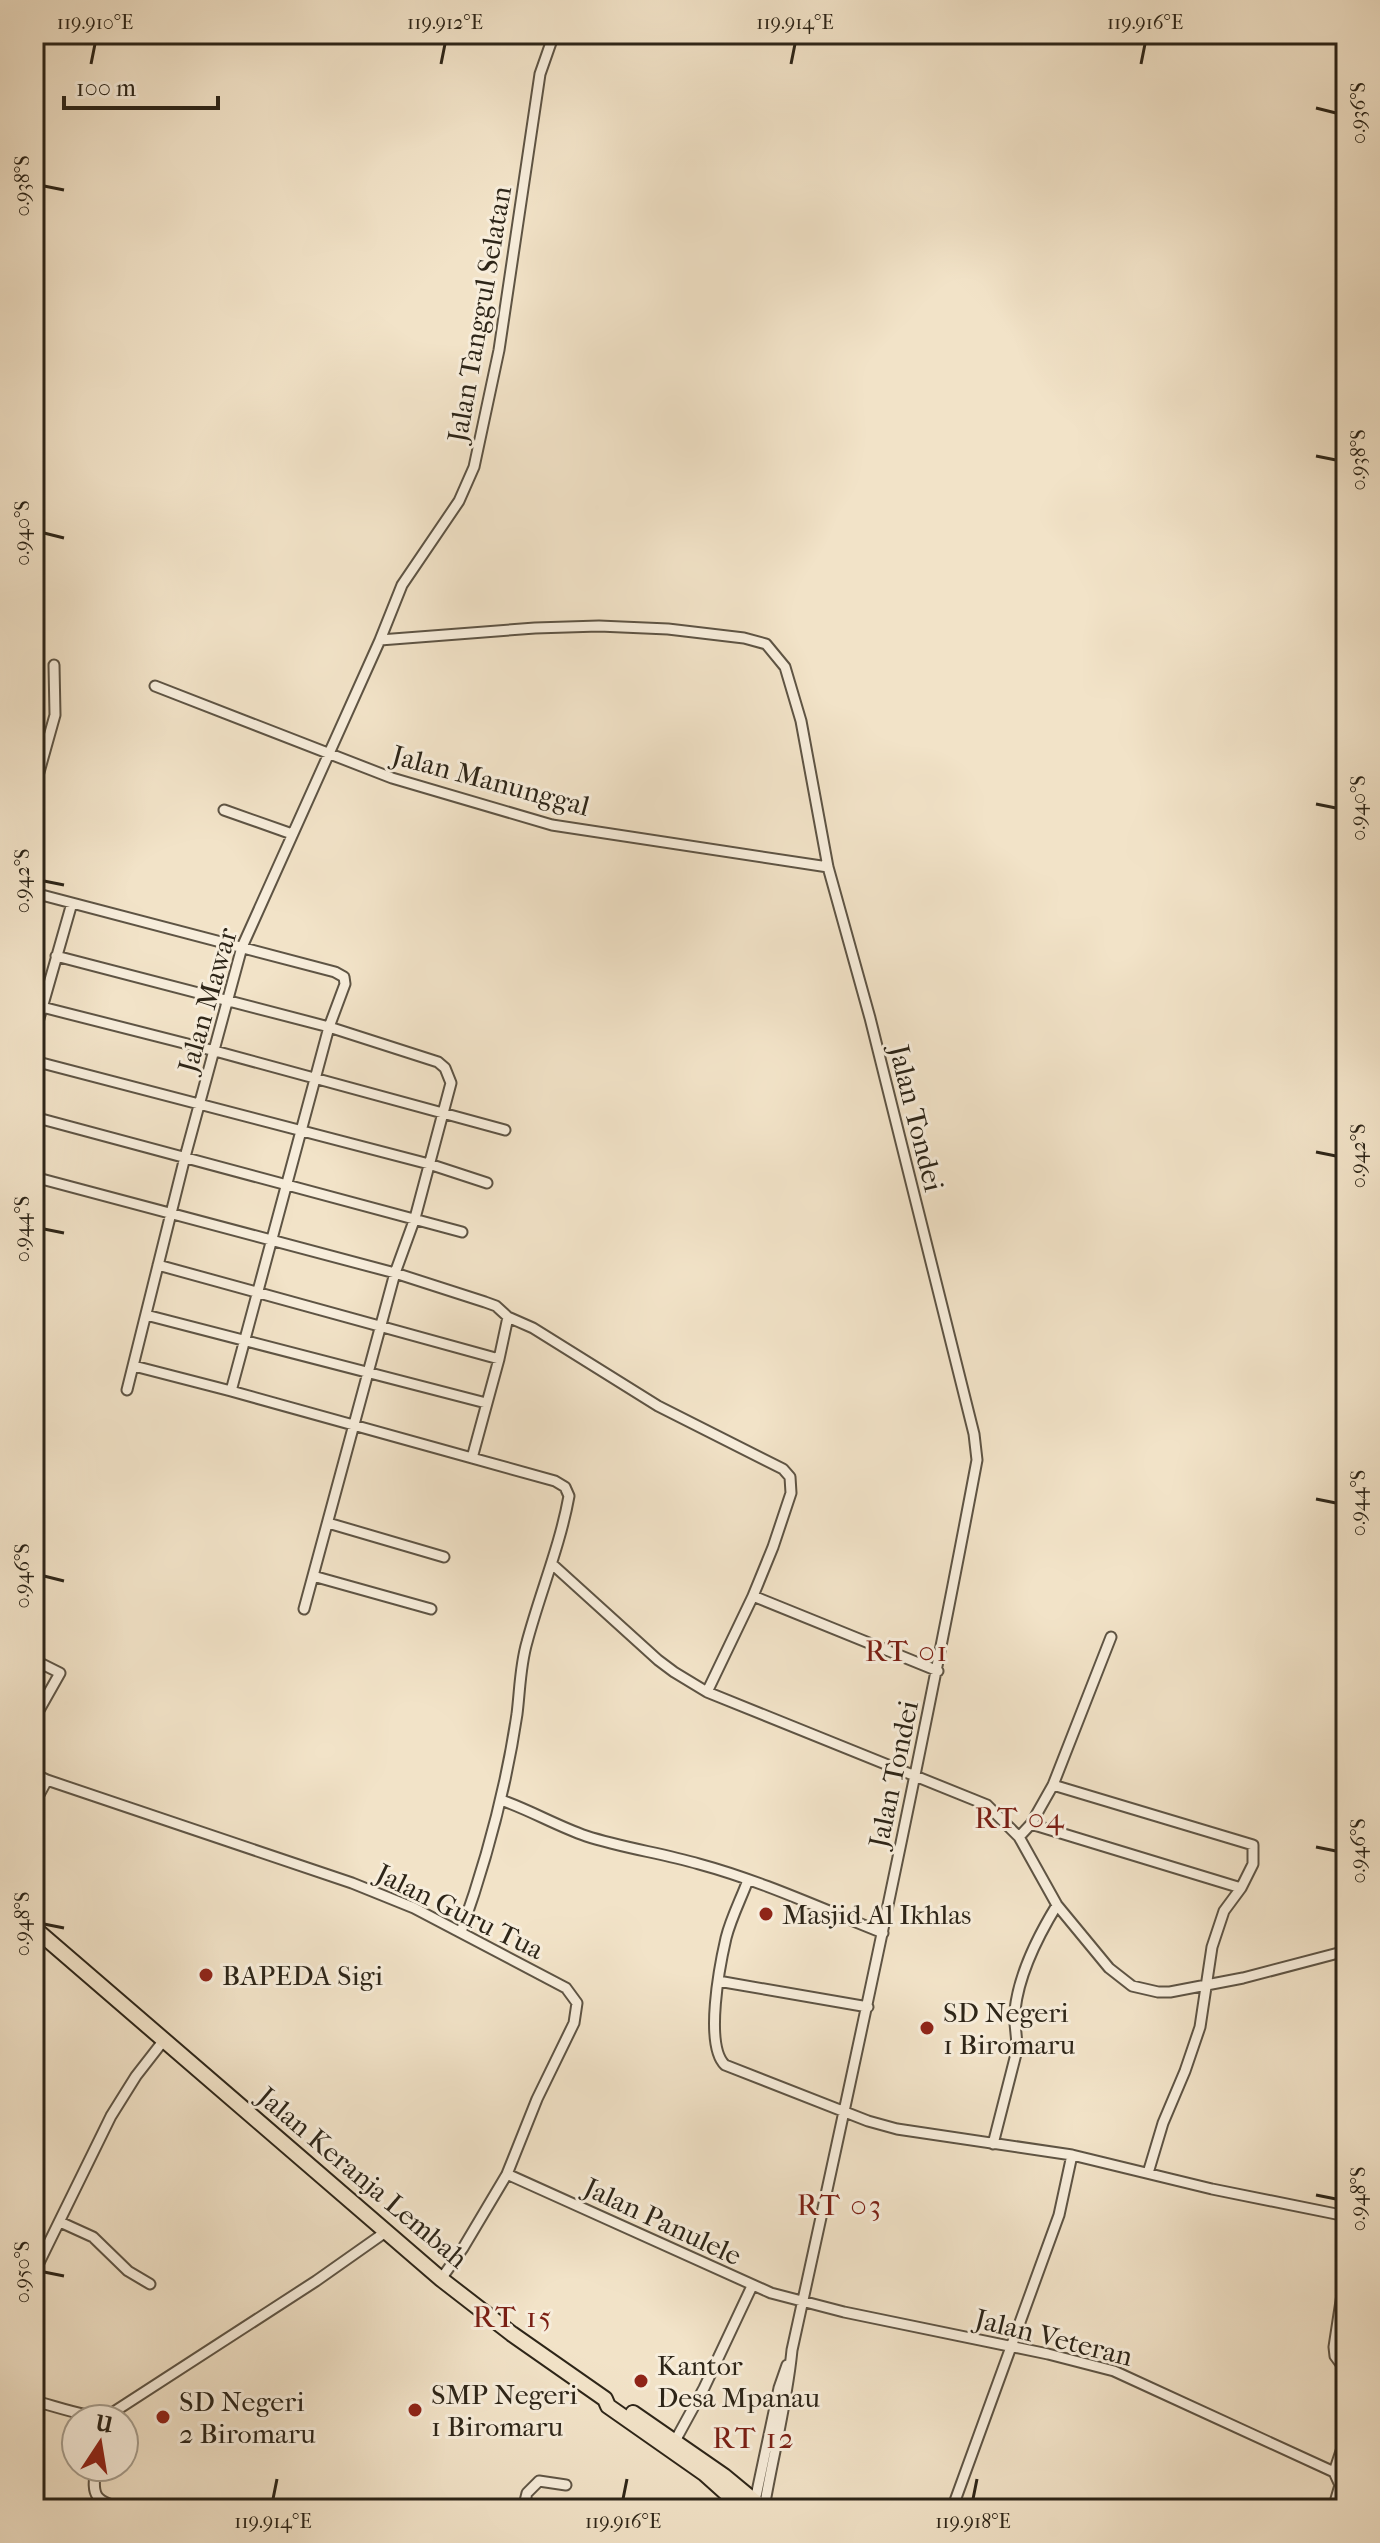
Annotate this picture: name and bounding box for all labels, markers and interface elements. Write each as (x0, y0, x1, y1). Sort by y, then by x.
text: 119.910°E (57, 11, 133, 34)
text: 119.912°E (407, 11, 483, 34)
text: 119.914°E (756, 11, 834, 34)
text: 119.916°E (1107, 11, 1183, 34)
scale bar (64, 60, 218, 110)
text: 100 m (76, 74, 136, 102)
text: 0.936°S (1347, 82, 1370, 144)
text: 0.938°S (11, 156, 34, 217)
street label: Jalan Tanggul Selatan (440, 183, 518, 447)
text: 0.938°S (1347, 430, 1370, 491)
text: 0.940°S (11, 500, 34, 566)
street label: Jalan Manunggal (387, 738, 593, 823)
text: 0.940°S (1347, 775, 1370, 841)
text: 0.942°S (11, 849, 34, 913)
street label: Jalan Mawar (171, 924, 244, 1078)
street label: Jalan Tondei (882, 1040, 951, 1195)
text: 0.942°S (1347, 1124, 1370, 1188)
text: 0.944°S (11, 1196, 34, 1262)
text: 0.944°S (1347, 1470, 1370, 1536)
text: 0.946°S (11, 1543, 34, 1609)
district label: RT 01 (865, 1634, 949, 1669)
street label: Jalan Tondei (861, 1697, 925, 1853)
district label: RT 04 (974, 1801, 1066, 1836)
text: 0.946°S (1347, 1818, 1370, 1884)
street label: Jalan Guru Tua (369, 1856, 550, 1967)
text: 0.948°S (11, 1892, 34, 1956)
place label: Masjid Al Ikhlas (782, 1898, 971, 1931)
marker: Masjid Al Ikhlas (757, 1905, 775, 1923)
place label: BAPEDA Sigi (222, 1959, 383, 1992)
marker: BAPEDA Sigi (197, 1966, 215, 1984)
place label: SD Negeri 1 Biromaru (943, 1996, 1076, 2061)
marker: SD Negeri 1 Biromaru (918, 2019, 936, 2037)
street label: Jalan Keranja Lembah (249, 2079, 475, 2275)
text: 0.948°S (1347, 2167, 1370, 2231)
street label: Jalan Panulele (577, 2170, 747, 2272)
district label: RT 03 (797, 2188, 883, 2223)
text: 0.950°S (11, 2241, 34, 2303)
district label: RT 15 (473, 2300, 554, 2335)
street label: Jalan Veteran (970, 2301, 1136, 2373)
place label: Kantor Desa Mpanau (657, 2349, 820, 2414)
marker: Kantor Desa Mpanau (632, 2372, 650, 2390)
place label: SMP Negeri 1 Biromaru (431, 2378, 578, 2443)
place label: SD Negeri 2 Biromaru (179, 2385, 316, 2450)
marker: SMP Negeri 1 Biromaru (406, 2401, 424, 2419)
north arrow (60, 2403, 140, 2483)
marker: SD Negeri 2 Biromaru (154, 2408, 172, 2426)
text: U (92, 2410, 116, 2439)
district label: RT 12 (712, 2421, 796, 2456)
text: 119.914°E (234, 2510, 312, 2533)
text: 119.916°E (585, 2510, 661, 2533)
text: 119.918°E (935, 2510, 1011, 2533)

